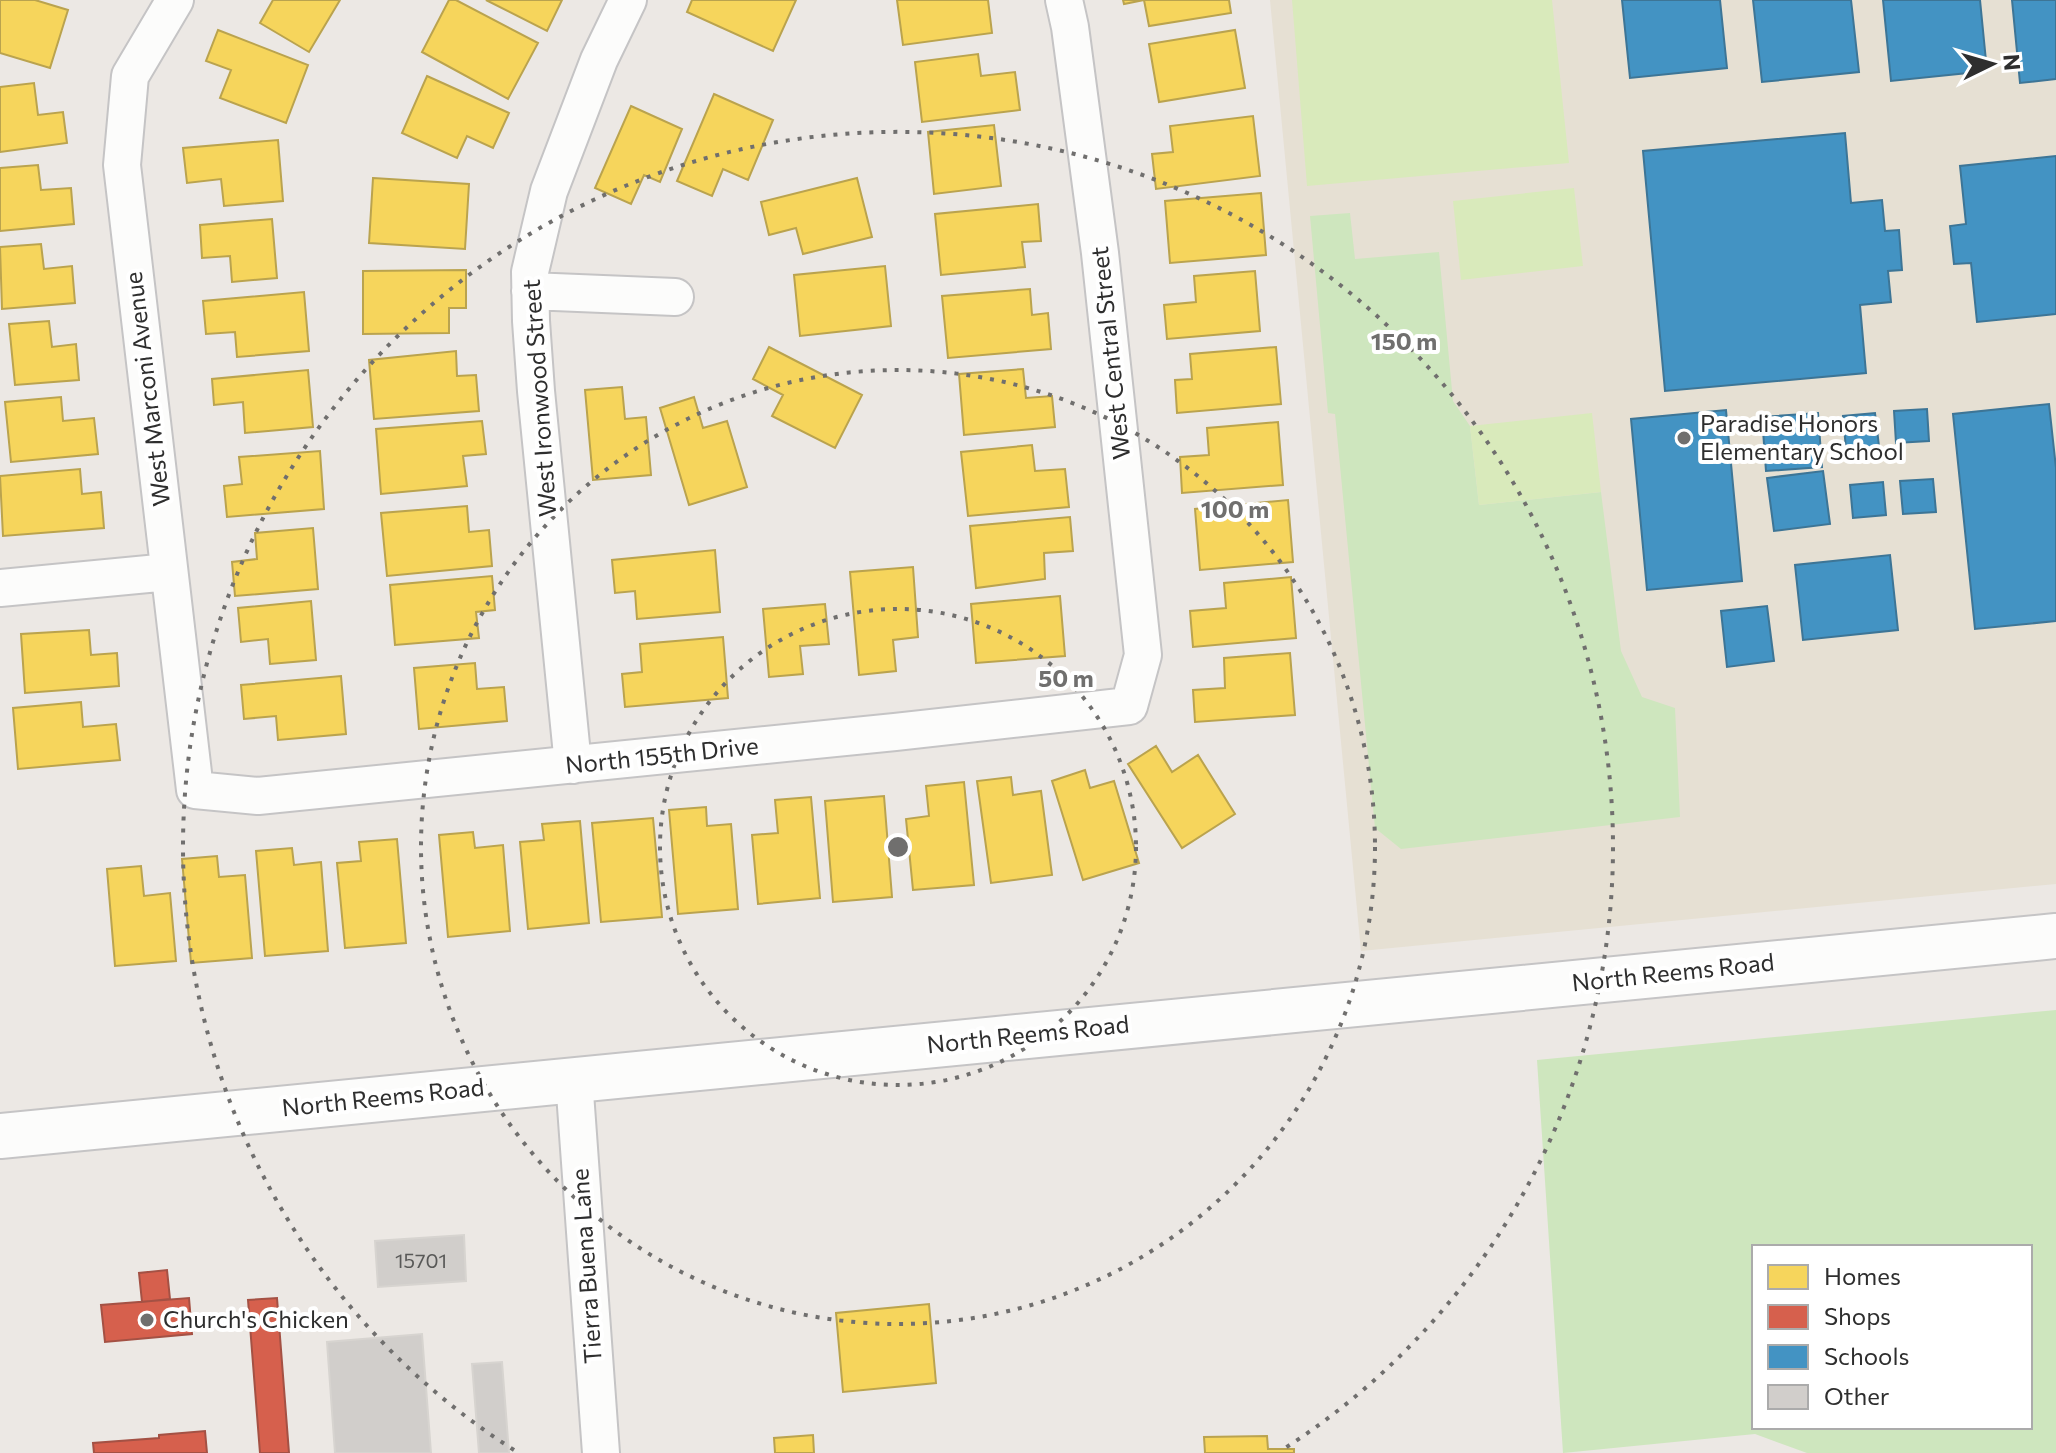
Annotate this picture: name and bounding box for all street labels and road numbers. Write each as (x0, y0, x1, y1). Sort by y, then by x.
street label: West Central Street (1084, 245, 1135, 461)
street label: West Marconi Avenue (118, 270, 175, 508)
street label: West Ironwood Street (516, 278, 561, 518)
street label: North 155th Drive (564, 730, 760, 779)
street label: North Reems Road (1570, 946, 1775, 997)
street label: North Reems Road (925, 1008, 1130, 1059)
street label: North Reems Road (280, 1071, 485, 1122)
street label: Tierra Buena Lane (564, 1168, 607, 1365)

